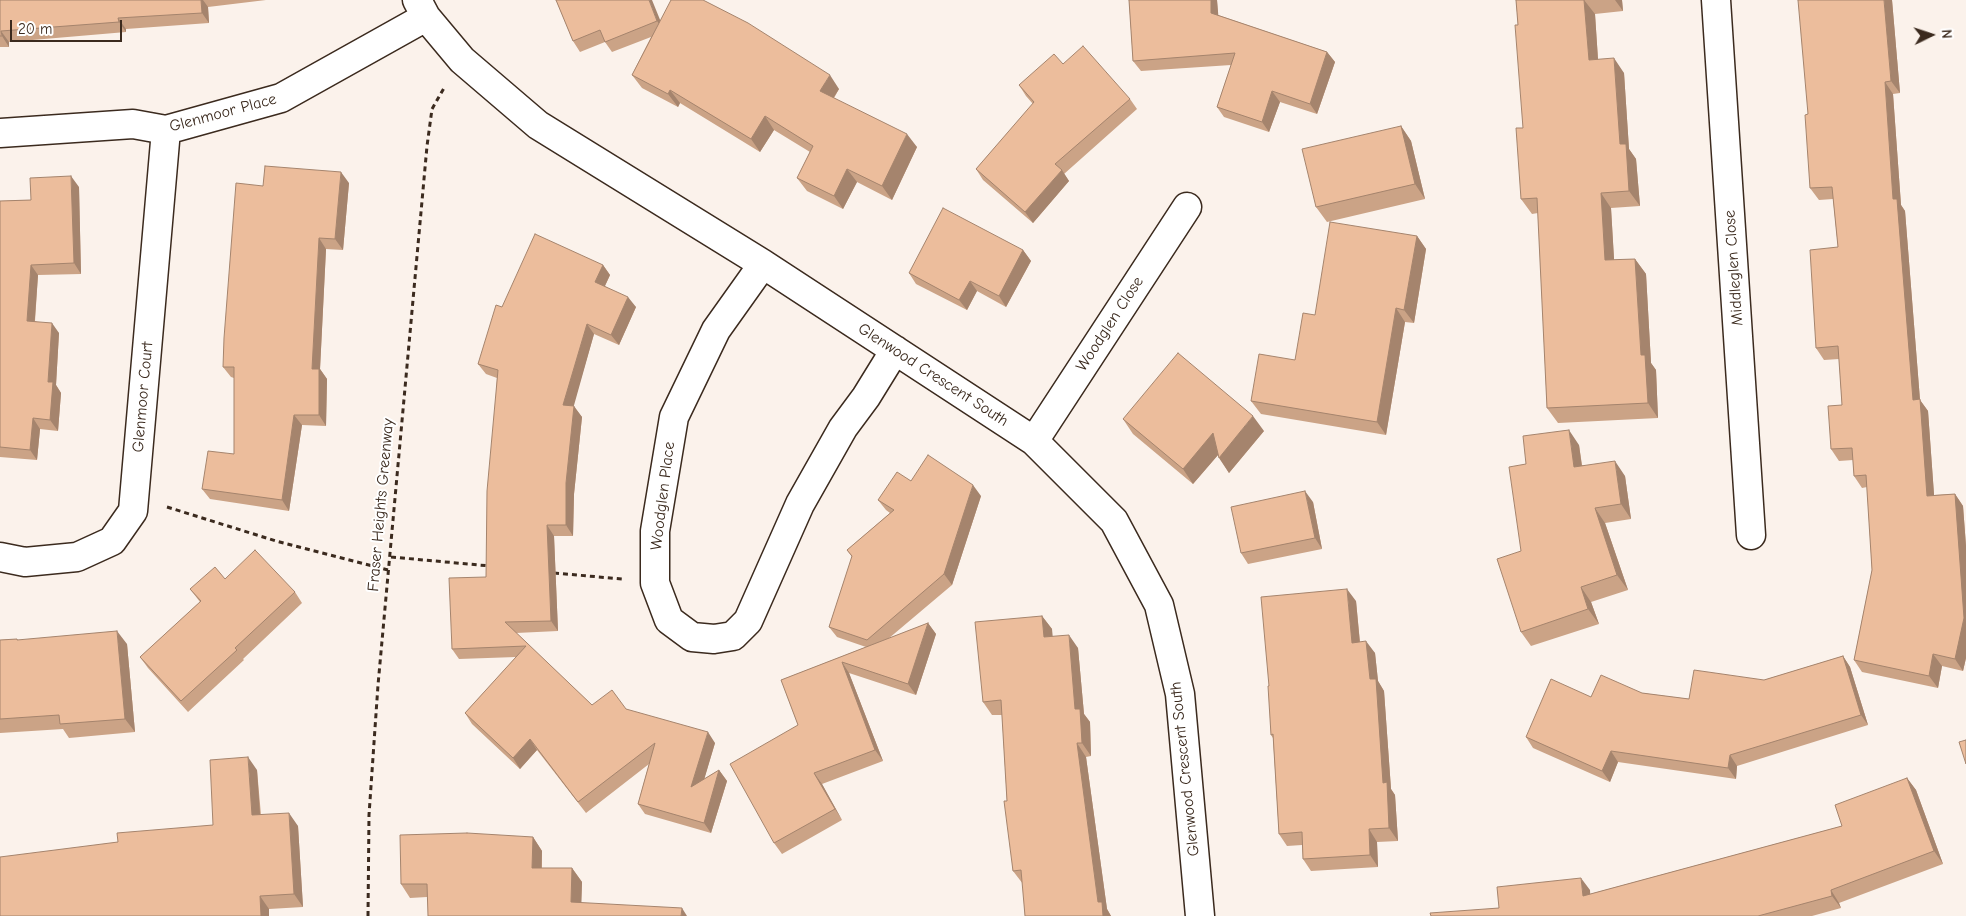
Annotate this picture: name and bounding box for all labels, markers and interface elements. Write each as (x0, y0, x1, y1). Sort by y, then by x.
scale bar (12, 10, 125, 42)
north arrow (1906, 10, 1956, 60)
text: 20 m (18, 20, 52, 38)
text: N (1938, 29, 1955, 39)
street label: Glenmoor Place (167, 89, 279, 137)
street label: Middleglen Close (1720, 209, 1748, 327)
street label: Woodglen Close (1072, 273, 1148, 375)
street label: Glenwood Crescent South (854, 319, 1012, 431)
street label: Glenmoor Court (129, 341, 157, 453)
street label: Fraser Heights Greenway (364, 418, 398, 592)
street label: Woodglen Place (647, 441, 679, 551)
street label: Glenwood Crescent South (1166, 681, 1204, 857)

